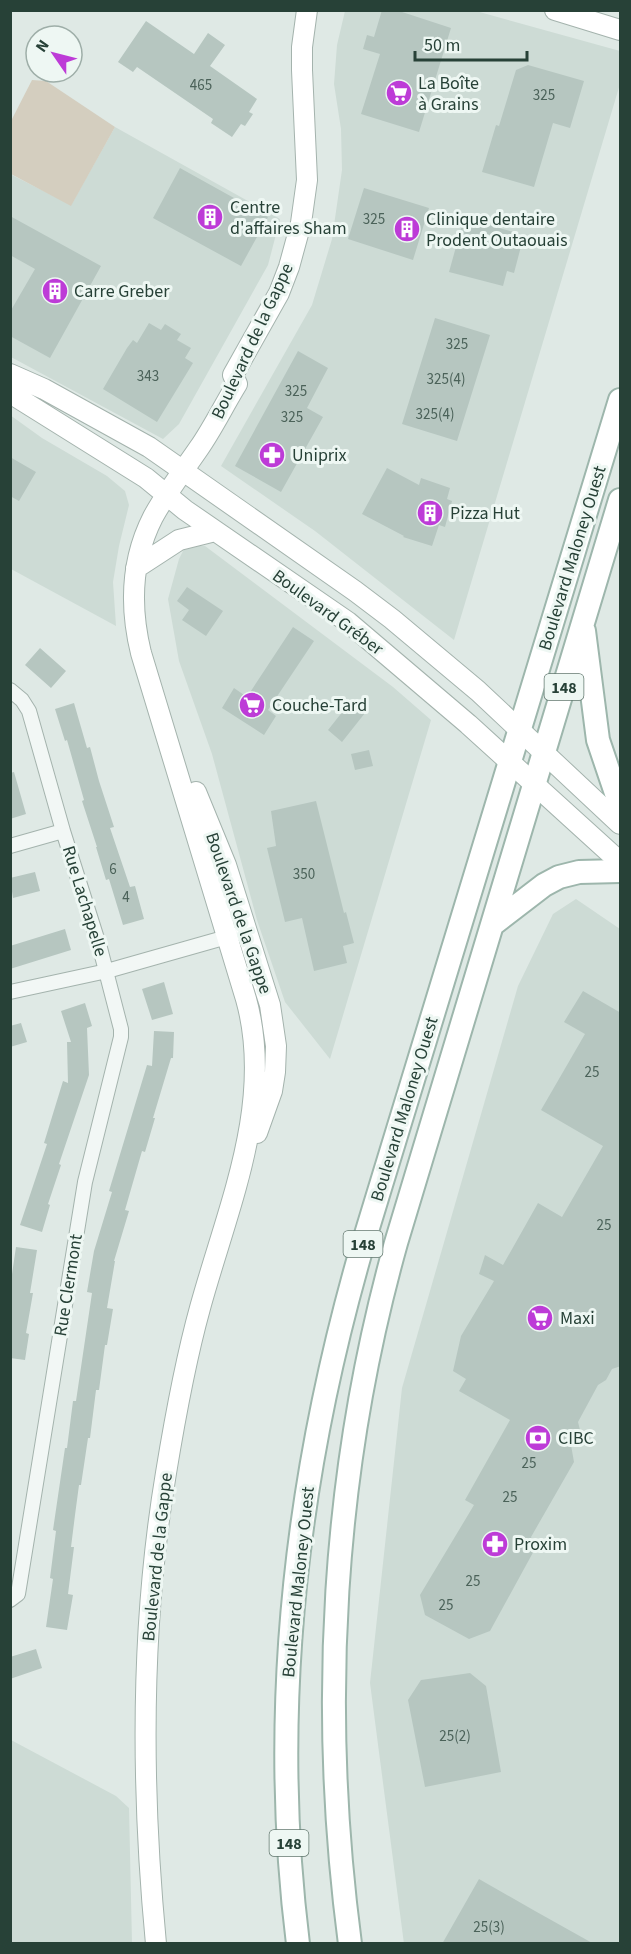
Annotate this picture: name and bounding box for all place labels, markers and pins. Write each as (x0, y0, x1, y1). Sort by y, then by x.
place label: La Boîte à Grains (418, 71, 479, 117)
supermarket icon: La Boîte à Grains (384, 78, 414, 108)
place label: Centre d'affaires Sham (230, 195, 347, 241)
building icon: Centre d'affaires Sham (195, 202, 225, 232)
place label: Clinique dentaire Prodent Outaouais (426, 207, 568, 253)
building icon: Clinique dentaire Prodent Outaouais (392, 214, 422, 244)
building icon: Carre Greber (40, 276, 70, 306)
place label: Carre Greber (74, 279, 170, 304)
pharmacy icon: Uniprix (257, 440, 287, 470)
place label: Uniprix (292, 443, 347, 468)
building icon: Pizza Hut (415, 498, 445, 528)
place label: Pizza Hut (450, 501, 520, 526)
supermarket icon: Couche-Tard (237, 690, 267, 720)
place label: Couche-Tard (272, 693, 367, 718)
supermarket icon: Maxi (525, 1303, 555, 1333)
place label: Maxi (560, 1306, 595, 1331)
bank icon: CIBC (523, 1423, 553, 1453)
place label: CIBC (558, 1426, 594, 1451)
pharmacy icon: Proxim (480, 1529, 510, 1559)
place label: Proxim (514, 1532, 567, 1557)

